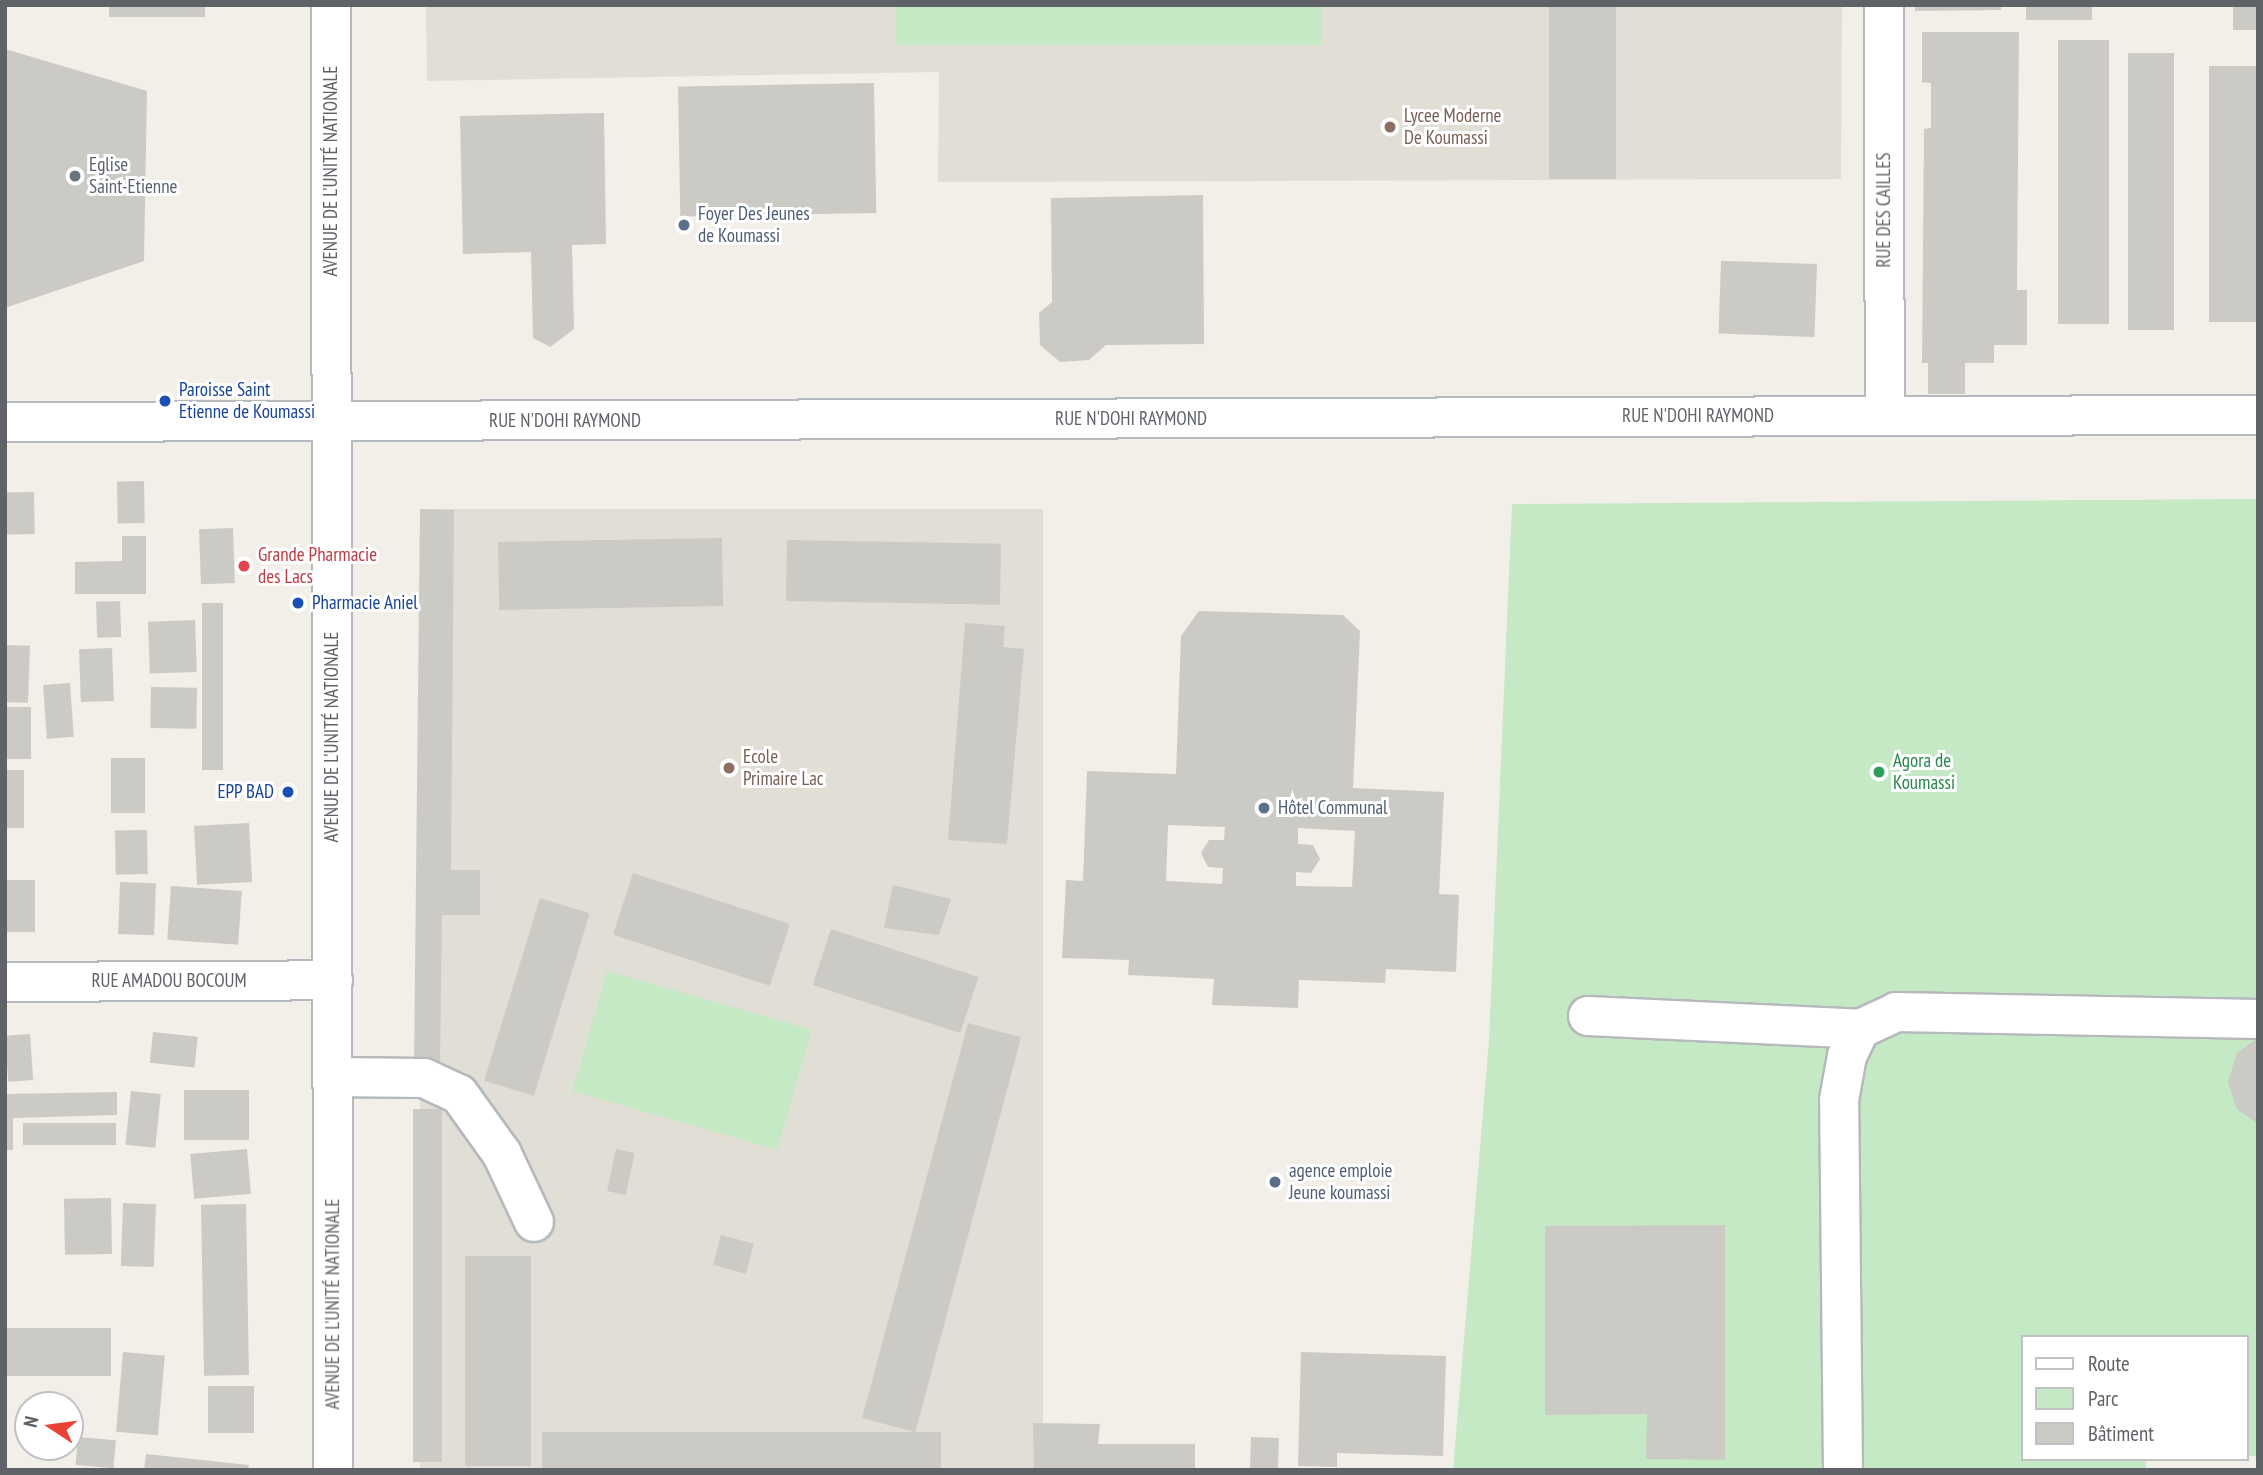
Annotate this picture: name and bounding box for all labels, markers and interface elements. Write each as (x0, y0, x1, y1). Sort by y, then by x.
street label: AVENUE DE L'UNITÉ NATIONALE (320, 65, 342, 277)
place label: Lycee Moderne De Koumassi (1404, 105, 1501, 149)
marker: Lycee Moderne De Koumassi (1382, 119, 1398, 135)
street label: RUE DES CAILLES (1873, 152, 1895, 268)
place label: Eglise Saint-Etienne (89, 154, 177, 198)
marker: Eglise Saint-Etienne (67, 168, 83, 184)
place label: Foyer Des Jeunes de Koumassi (698, 203, 810, 247)
marker: Foyer Des Jeunes de Koumassi (676, 217, 692, 233)
place label: Paroisse Saint Etienne de Koumassi (179, 379, 315, 423)
marker: Paroisse Saint Etienne de Koumassi (157, 393, 173, 409)
street label: RUE N'DOHI RAYMOND (1622, 405, 1774, 427)
street label: RUE N'DOHI RAYMOND (1055, 408, 1207, 430)
street label: RUE N'DOHI RAYMOND (489, 410, 641, 432)
place label: Grande Pharmacie des Lacs (258, 544, 377, 588)
marker: Grande Pharmacie des Lacs (236, 558, 252, 574)
place label: Pharmacie Aniel (312, 592, 418, 614)
marker: Pharmacie Aniel (290, 595, 306, 611)
street label: AVENUE DE L'UNITÉ NATIONALE (321, 631, 343, 843)
place label: Ecole Primaire Lac (743, 746, 824, 790)
place label: Agora de Koumassi (1893, 750, 1955, 794)
marker: Ecole Primaire Lac (721, 760, 737, 776)
marker: Agora de Koumassi (1871, 764, 1887, 780)
place label: EPP BAD (217, 781, 274, 803)
marker: EPP BAD (280, 784, 296, 800)
place label: Hôtel Communal (1278, 797, 1387, 819)
marker: Hôtel Communal (1256, 800, 1272, 816)
street label: RUE AMADOU BOCOUM (91, 970, 247, 992)
place label: agence emploie Jeune koumassi (1289, 1160, 1392, 1204)
marker: agence emploie Jeune koumassi (1267, 1174, 1283, 1190)
street label: AVENUE DE L'UNITÉ NATIONALE (322, 1198, 344, 1410)
legend (2022, 1335, 2249, 1461)
text: Route (2088, 1350, 2130, 1377)
text: Parc (2088, 1385, 2119, 1412)
north arrow (14, 1391, 84, 1461)
text: N (18, 1414, 43, 1429)
text: Bâtiment (2088, 1420, 2154, 1447)

